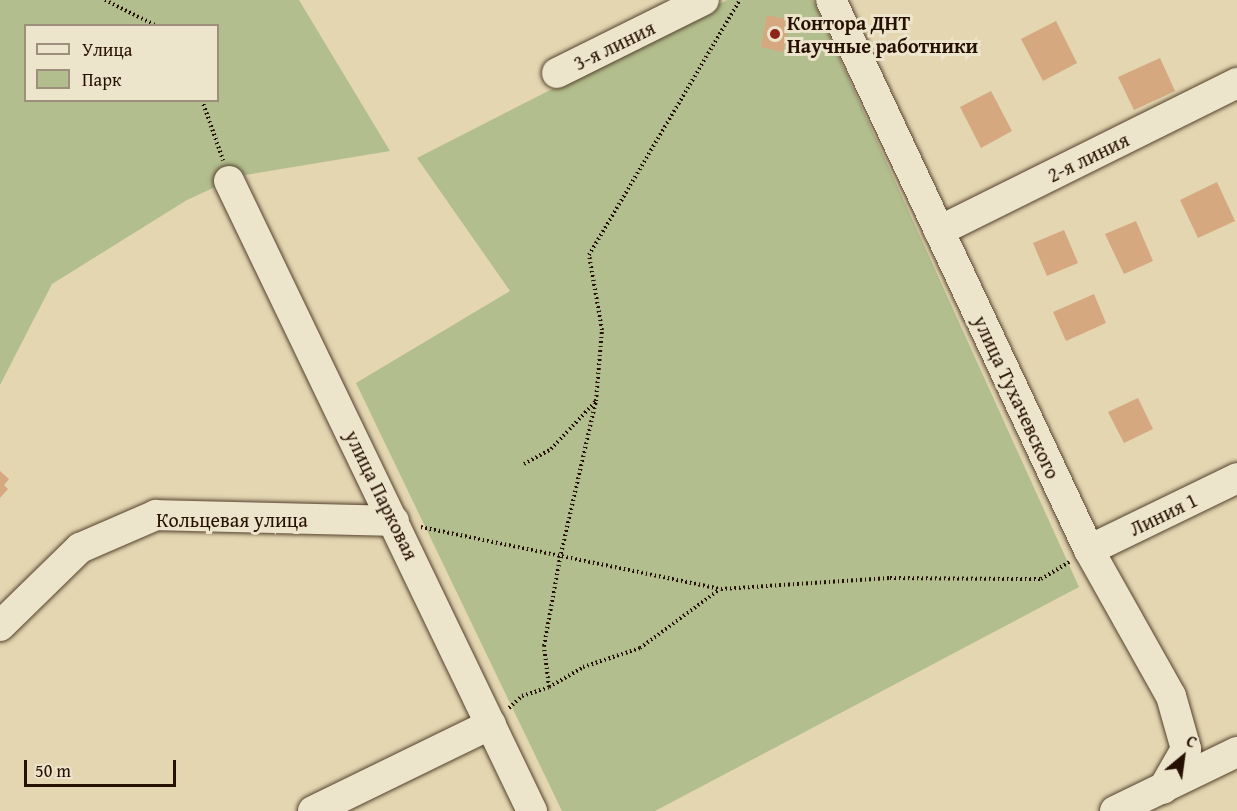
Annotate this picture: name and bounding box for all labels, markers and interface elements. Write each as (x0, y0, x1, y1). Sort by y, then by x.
place label: Контора ДНТ Научные работники (787, 11, 978, 58)
street label: 3-я линия (569, 15, 659, 75)
legend (24, 24, 219, 102)
marker: Контора ДНТ Научные работники (768, 27, 782, 41)
text: Улица (82, 36, 132, 63)
text: Парк (82, 66, 121, 93)
street label: 2-я линия (1043, 127, 1133, 187)
street label: улица Тухачевского (969, 311, 1065, 483)
street label: улица Парковая (340, 426, 424, 564)
street label: Линия 1 (1125, 487, 1201, 541)
street label: Кольцевая улица (156, 507, 308, 531)
north arrow (1153, 727, 1213, 787)
text: С (1182, 729, 1201, 754)
scale bar (27, 748, 178, 786)
text: 50 m (35, 757, 71, 784)

